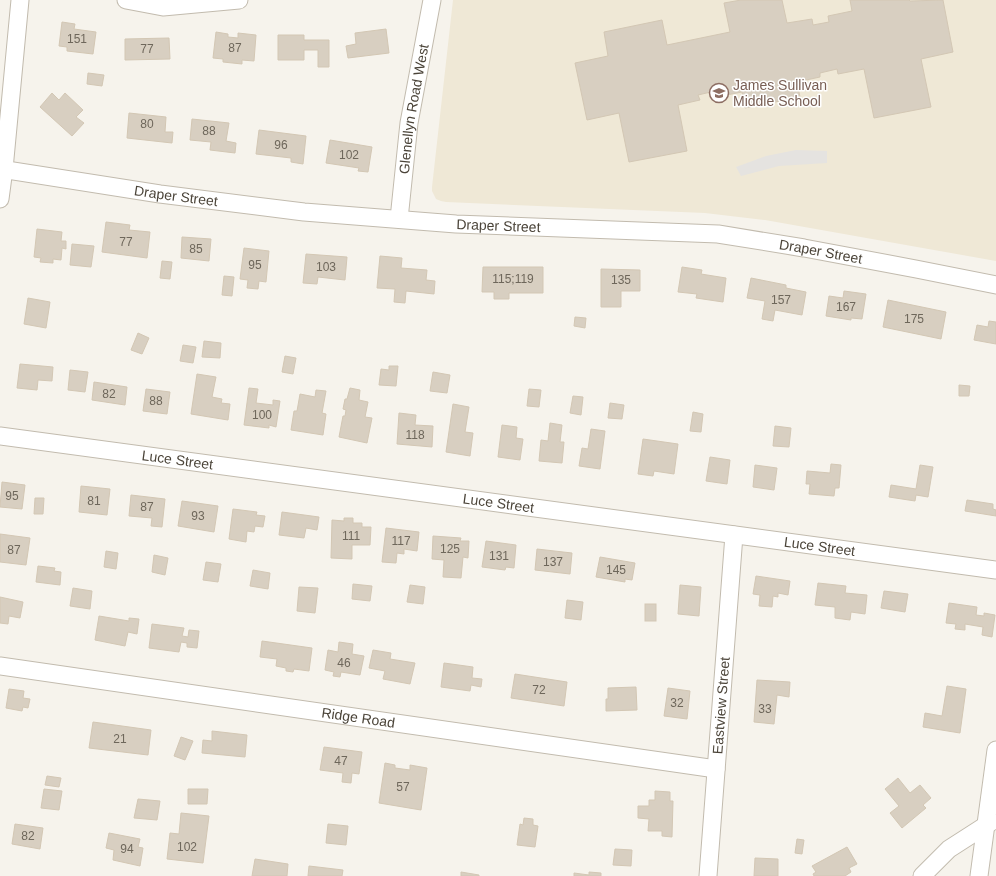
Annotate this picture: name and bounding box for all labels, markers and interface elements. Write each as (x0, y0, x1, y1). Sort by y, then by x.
house number: 151 (67, 32, 87, 46)
house number: 87 (228, 41, 242, 55)
house number: 77 (140, 42, 154, 56)
street label: Glenellyn Road West (396, 43, 432, 175)
place label: James Sullivan Middle School (733, 77, 827, 109)
school or university icon: James Sullivan Middle School (708, 82, 730, 104)
house number: 80 (140, 117, 154, 131)
house number: 88 (202, 124, 216, 138)
house number: 96 (274, 138, 288, 152)
house number: 102 (339, 148, 359, 162)
street label: Draper Street (133, 182, 219, 209)
street label: Draper Street (456, 216, 541, 235)
house number: 77 (119, 235, 133, 249)
street label: Draper Street (778, 236, 864, 267)
house number: 85 (189, 242, 203, 256)
house number: 95 (248, 258, 262, 272)
house number: 103 (316, 260, 336, 274)
house number: 115;119 (492, 272, 534, 286)
house number: 135 (611, 273, 631, 287)
house number: 157 (771, 293, 791, 307)
house number: 167 (836, 300, 856, 314)
house number: 175 (904, 312, 924, 326)
house number: 82 (102, 387, 116, 401)
house number: 88 (149, 394, 163, 408)
house number: 100 (252, 408, 272, 422)
house number: 118 (405, 428, 425, 442)
street label: Luce Street (141, 447, 214, 473)
house number: 95 (5, 489, 19, 503)
street label: Luce Street (462, 490, 535, 516)
house number: 81 (87, 494, 101, 508)
house number: 87 (140, 500, 154, 514)
house number: 93 (191, 509, 205, 523)
house number: 111 (342, 529, 360, 543)
house number: 117 (391, 534, 411, 548)
street label: Luce Street (783, 534, 856, 559)
house number: 125 (440, 542, 460, 556)
house number: 87 (7, 543, 21, 557)
house number: 131 (489, 549, 509, 563)
house number: 137 (543, 555, 563, 569)
house number: 145 (606, 563, 626, 577)
house number: 46 (337, 656, 351, 670)
street label: Eastview Street (709, 656, 733, 755)
house number: 72 (532, 683, 546, 697)
house number: 32 (670, 696, 684, 710)
house number: 33 (758, 702, 772, 716)
street label: Ridge Road (321, 704, 396, 731)
house number: 21 (113, 732, 127, 746)
house number: 47 (334, 754, 348, 768)
house number: 57 (396, 780, 410, 794)
house number: 82 (21, 829, 35, 843)
house number: 102 (177, 840, 197, 854)
house number: 94 (120, 842, 134, 856)

